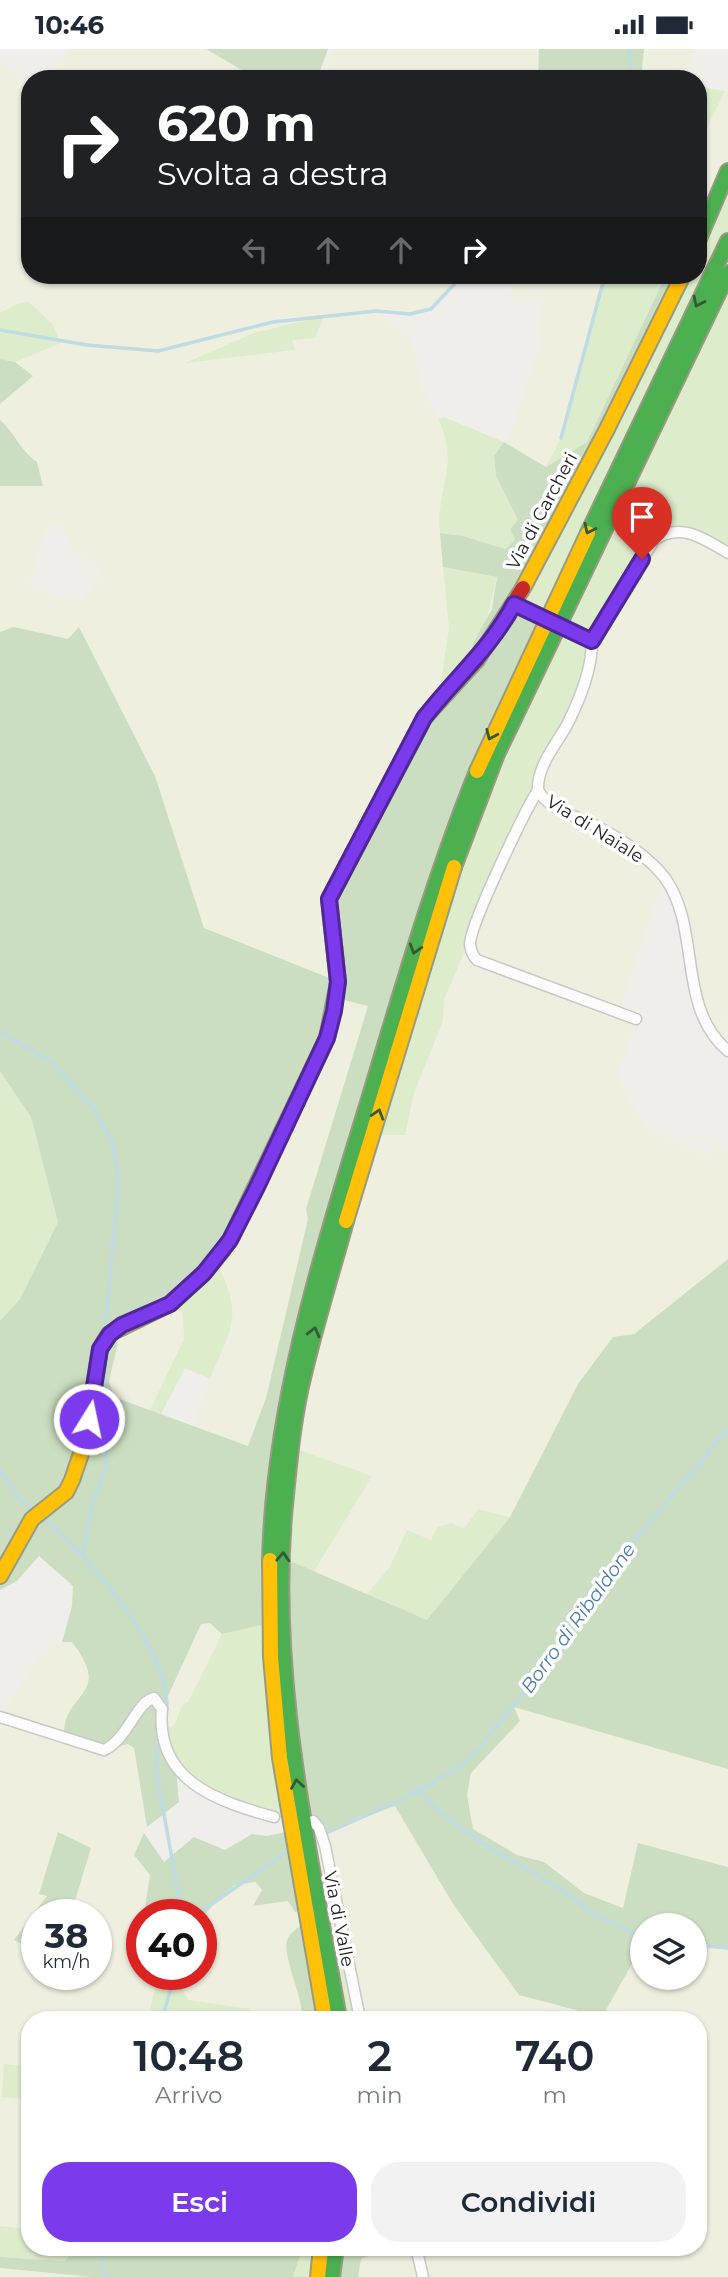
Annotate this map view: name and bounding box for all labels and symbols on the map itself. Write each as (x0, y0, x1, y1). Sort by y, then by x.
one-way arrow (693, 295, 707, 307)
street label: Via di Carcheri (502, 449, 582, 573)
pin (612, 487, 672, 559)
one-way arrow (583, 522, 597, 535)
one-way arrow (485, 728, 499, 740)
street label: Via di Naiale (542, 790, 648, 868)
one-way arrow (408, 943, 423, 955)
one-way arrow (370, 1108, 385, 1120)
one-way arrow (306, 1326, 320, 1338)
position arrow (52, 1382, 126, 1456)
water label: Borro di Ribaldone (516, 1539, 640, 1697)
one-way arrow (275, 1551, 290, 1562)
one-way arrow (290, 1778, 305, 1789)
street label: Via di Valle (319, 1869, 359, 1969)
speed limit sign: 40 (126, 1899, 217, 1990)

